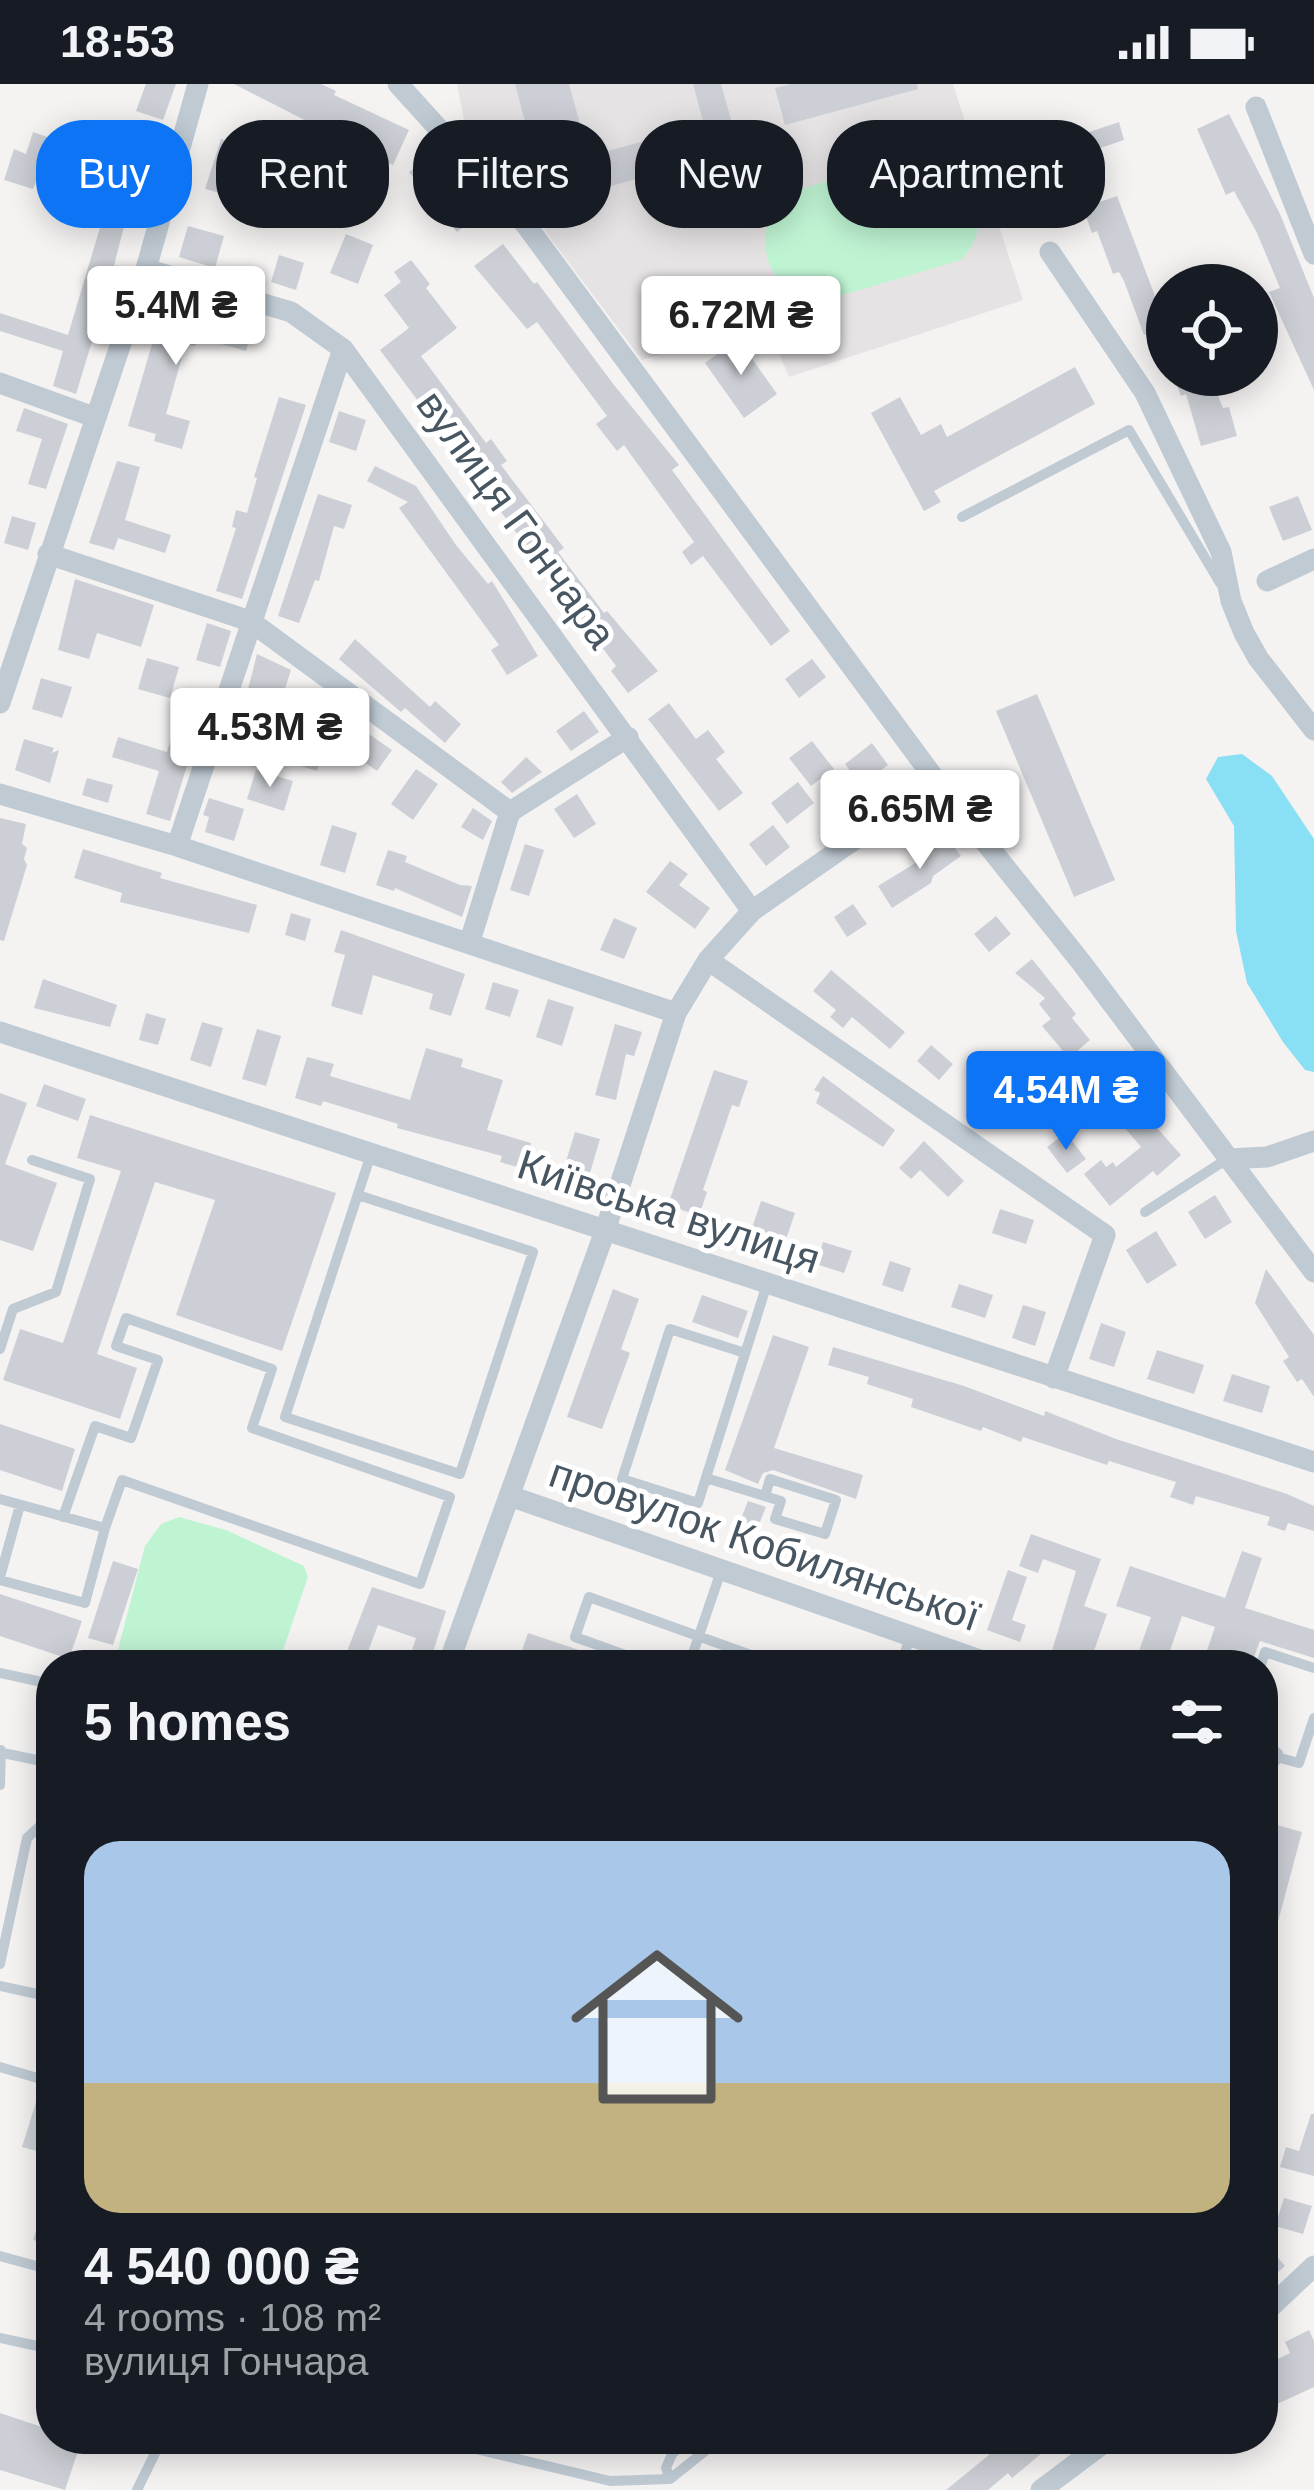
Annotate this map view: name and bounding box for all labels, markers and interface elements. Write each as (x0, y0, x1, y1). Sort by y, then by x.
text: 18:53 (60, 16, 175, 67)
chip: Buy (36, 120, 192, 228)
chip: Rent (216, 120, 389, 228)
chip: Filters (413, 120, 611, 228)
chip: New (635, 120, 803, 228)
chip: Apartment (827, 120, 1105, 228)
map controls (1146, 264, 1278, 396)
button: locate (1146, 264, 1278, 396)
pin: 5.4M ₴ (78, 266, 274, 368)
pin: 6.72M ₴ (630, 276, 852, 378)
text: 5.4M ₴ (114, 283, 238, 326)
text: 6.72M ₴ (668, 293, 814, 336)
street label: вулиця Гончара (408, 382, 626, 658)
pin: 4.53M ₴ (159, 688, 381, 790)
text: 4.53M ₴ (197, 705, 343, 748)
pin: 6.65M ₴ (809, 770, 1031, 872)
text: 6.65M ₴ (847, 787, 993, 830)
pin: 4.54M ₴ (955, 1051, 1177, 1153)
text: 4.54M ₴ (993, 1068, 1139, 1111)
street label: Київська вулиця (512, 1140, 826, 1282)
street label: провулок Кобилянської (544, 1449, 986, 1640)
icon: filters (1164, 1689, 1230, 1755)
text: 5 homes (84, 1694, 291, 1751)
icon: home (549, 1919, 765, 2135)
text: 4 540 000 ₴ (84, 2238, 359, 2295)
text: 4 rooms · 108 m² (84, 2296, 381, 2339)
text: вулиця Гончара (84, 2340, 368, 2383)

